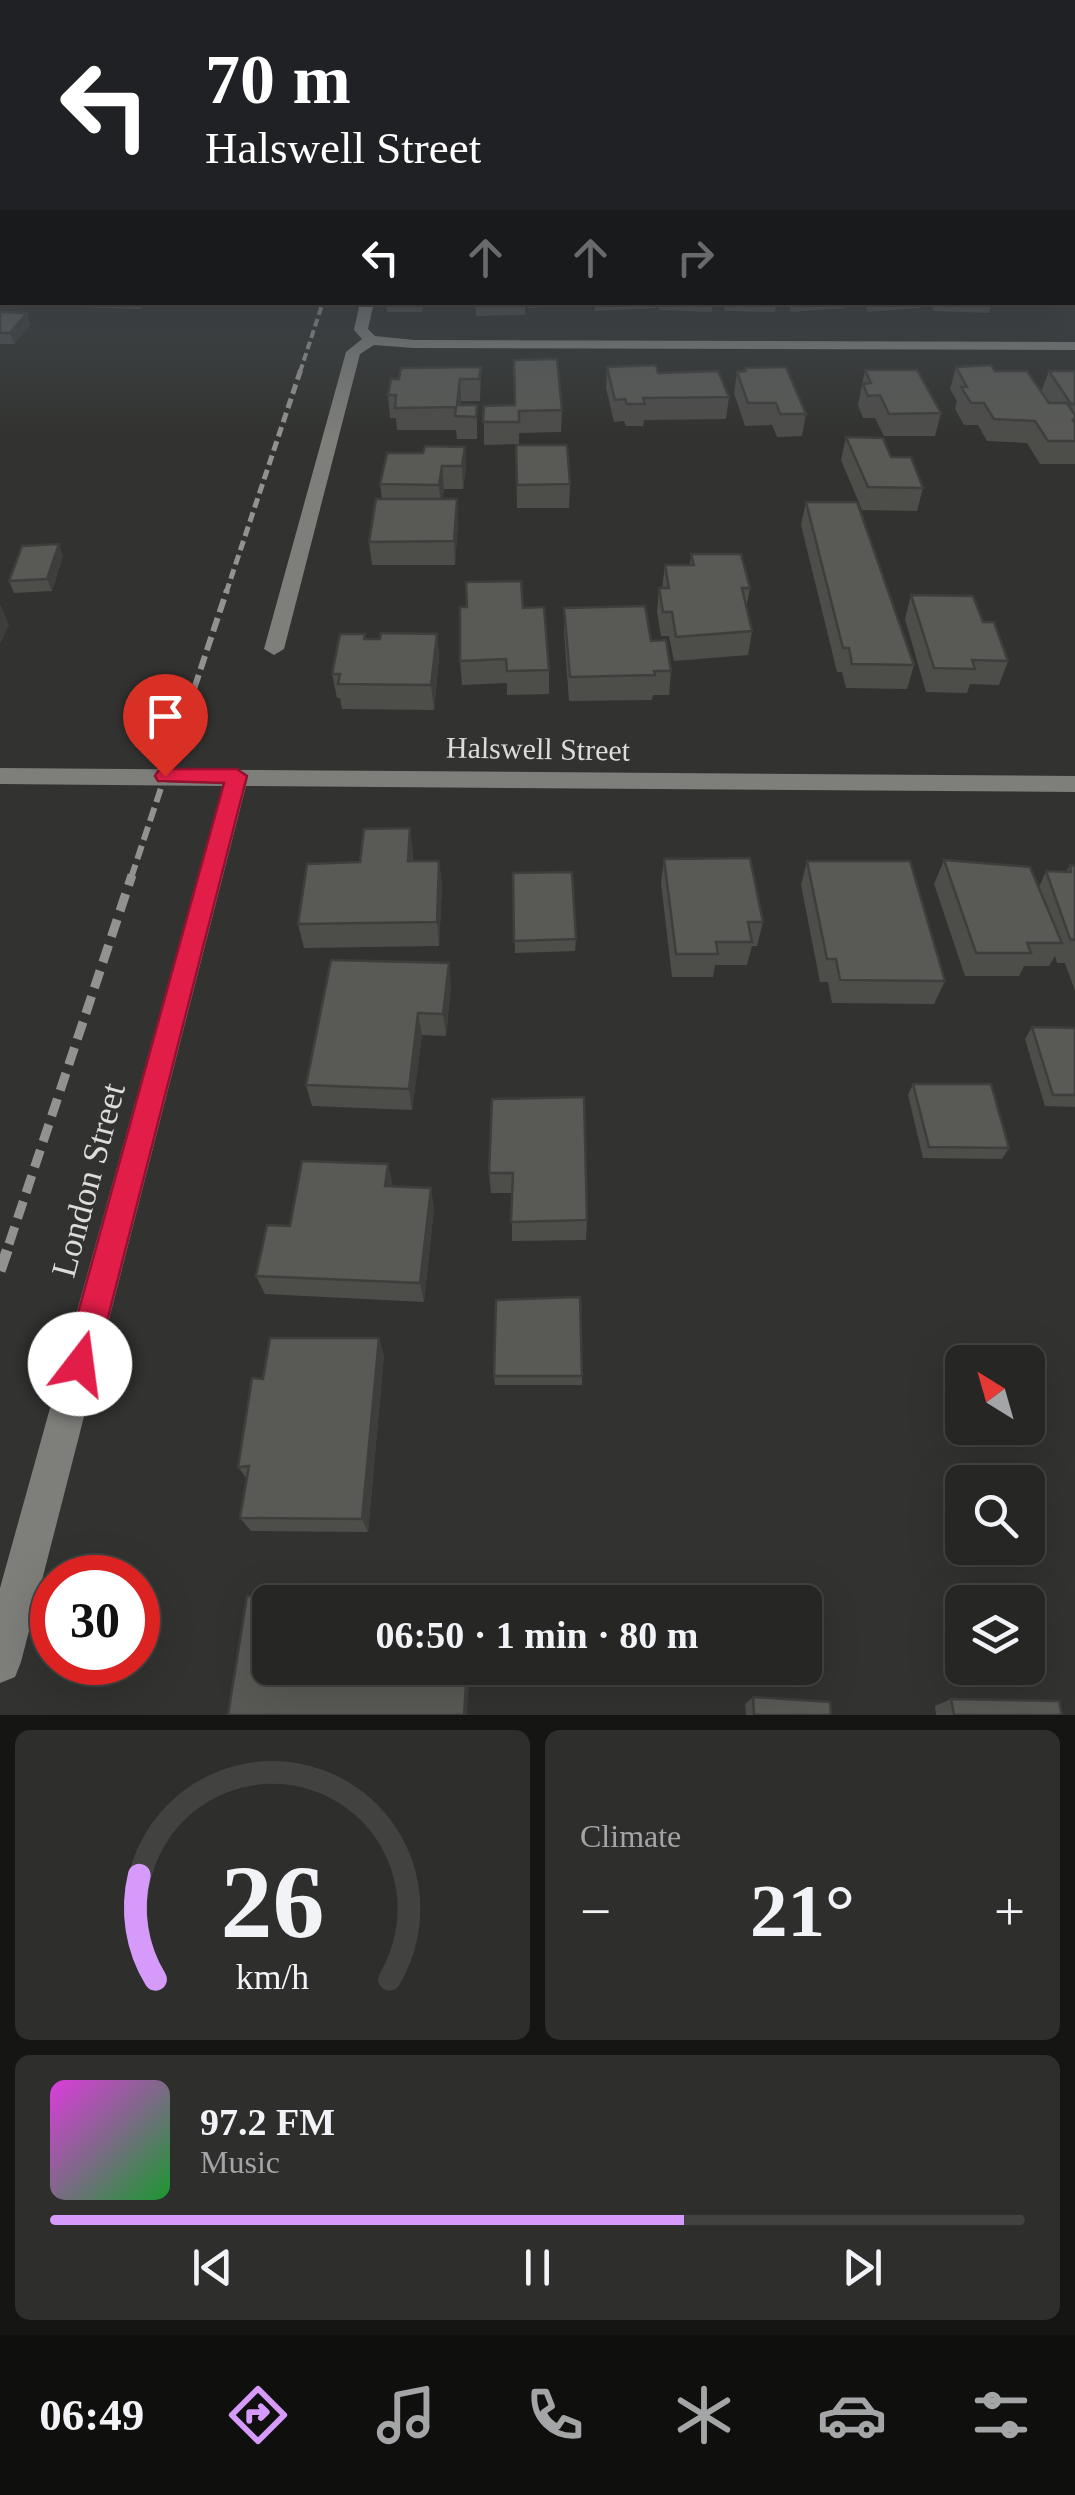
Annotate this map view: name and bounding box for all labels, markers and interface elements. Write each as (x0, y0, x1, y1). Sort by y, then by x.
icon: left (40, 40, 170, 170)
text: 70 m (205, 41, 351, 118)
text: Halswell Street (205, 123, 481, 173)
icon: left (353, 230, 408, 285)
icon: ahead (458, 230, 513, 285)
icon: ahead (563, 230, 618, 285)
icon: right (668, 230, 723, 285)
pin (123, 674, 208, 777)
icon: arrive (138, 689, 193, 744)
street label: Halswell Street (446, 730, 631, 767)
street label: London Street (44, 1079, 133, 1281)
position arrow (28, 1312, 132, 1416)
north arrow (945, 1345, 1045, 1445)
map controls (945, 1345, 1045, 1685)
button: search (945, 1465, 1045, 1565)
speed limit sign: 30 (30, 1555, 160, 1685)
button: layers (945, 1585, 1045, 1685)
text: 06:50 · 1 min · 80 m (376, 1614, 699, 1656)
text: Climate (580, 1818, 681, 1854)
text: 26 (221, 1844, 325, 1959)
text: 21° (750, 1869, 855, 1952)
text: − (580, 1881, 611, 1942)
text: + (994, 1881, 1025, 1942)
text: km/h (236, 1957, 309, 1997)
text: 97.2 FM (200, 2101, 335, 2143)
text: Music (200, 2144, 280, 2180)
icon: previous (185, 2240, 240, 2295)
icon: pause (510, 2240, 565, 2295)
icon: next (835, 2240, 890, 2295)
icon: directions (223, 2380, 293, 2450)
icon: music (371, 2380, 441, 2450)
icon: phone (520, 2380, 590, 2450)
icon: climate (669, 2380, 739, 2450)
icon: car (817, 2380, 887, 2450)
icon: filters (966, 2380, 1036, 2450)
text: 06:49 (39, 2390, 144, 2440)

